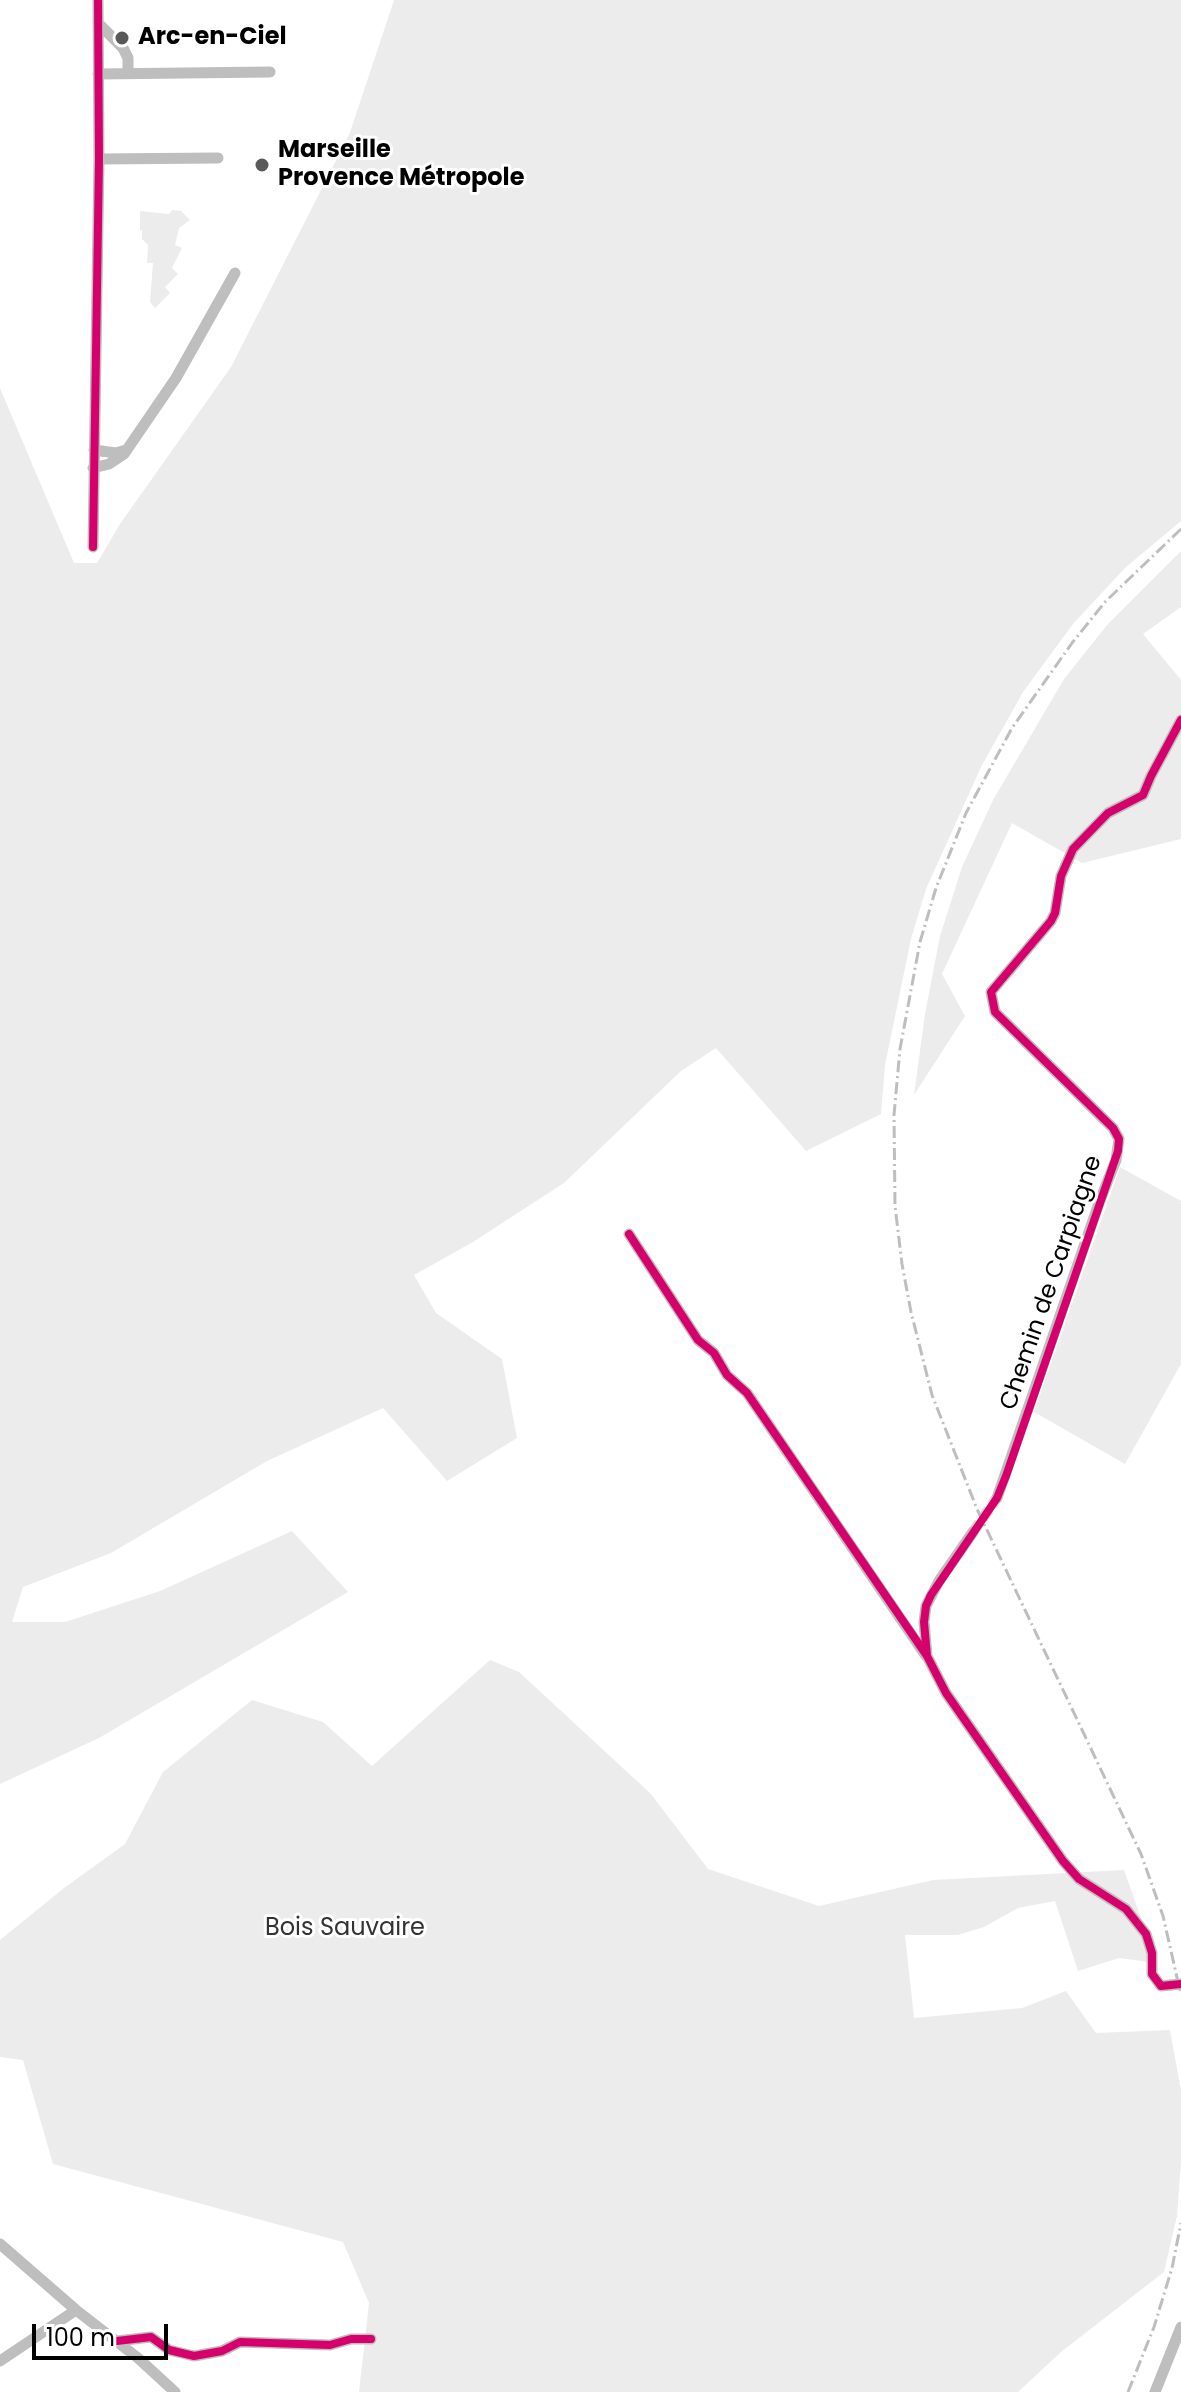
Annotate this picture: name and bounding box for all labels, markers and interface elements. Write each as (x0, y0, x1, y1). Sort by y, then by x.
place label: Arc-en-Ciel (138, 24, 287, 52)
marker: Arc-en-Ciel (113, 29, 131, 47)
place label: Marseille Provence Métropole (278, 137, 524, 193)
marker: Marseille Provence Métropole (253, 156, 271, 174)
street label: Chemin de Carpiagne (995, 1152, 1109, 1414)
park label: Bois Sauvaire (265, 1915, 425, 1943)
scale bar (36, 2308, 172, 2358)
text: 100 m (46, 2321, 115, 2354)

